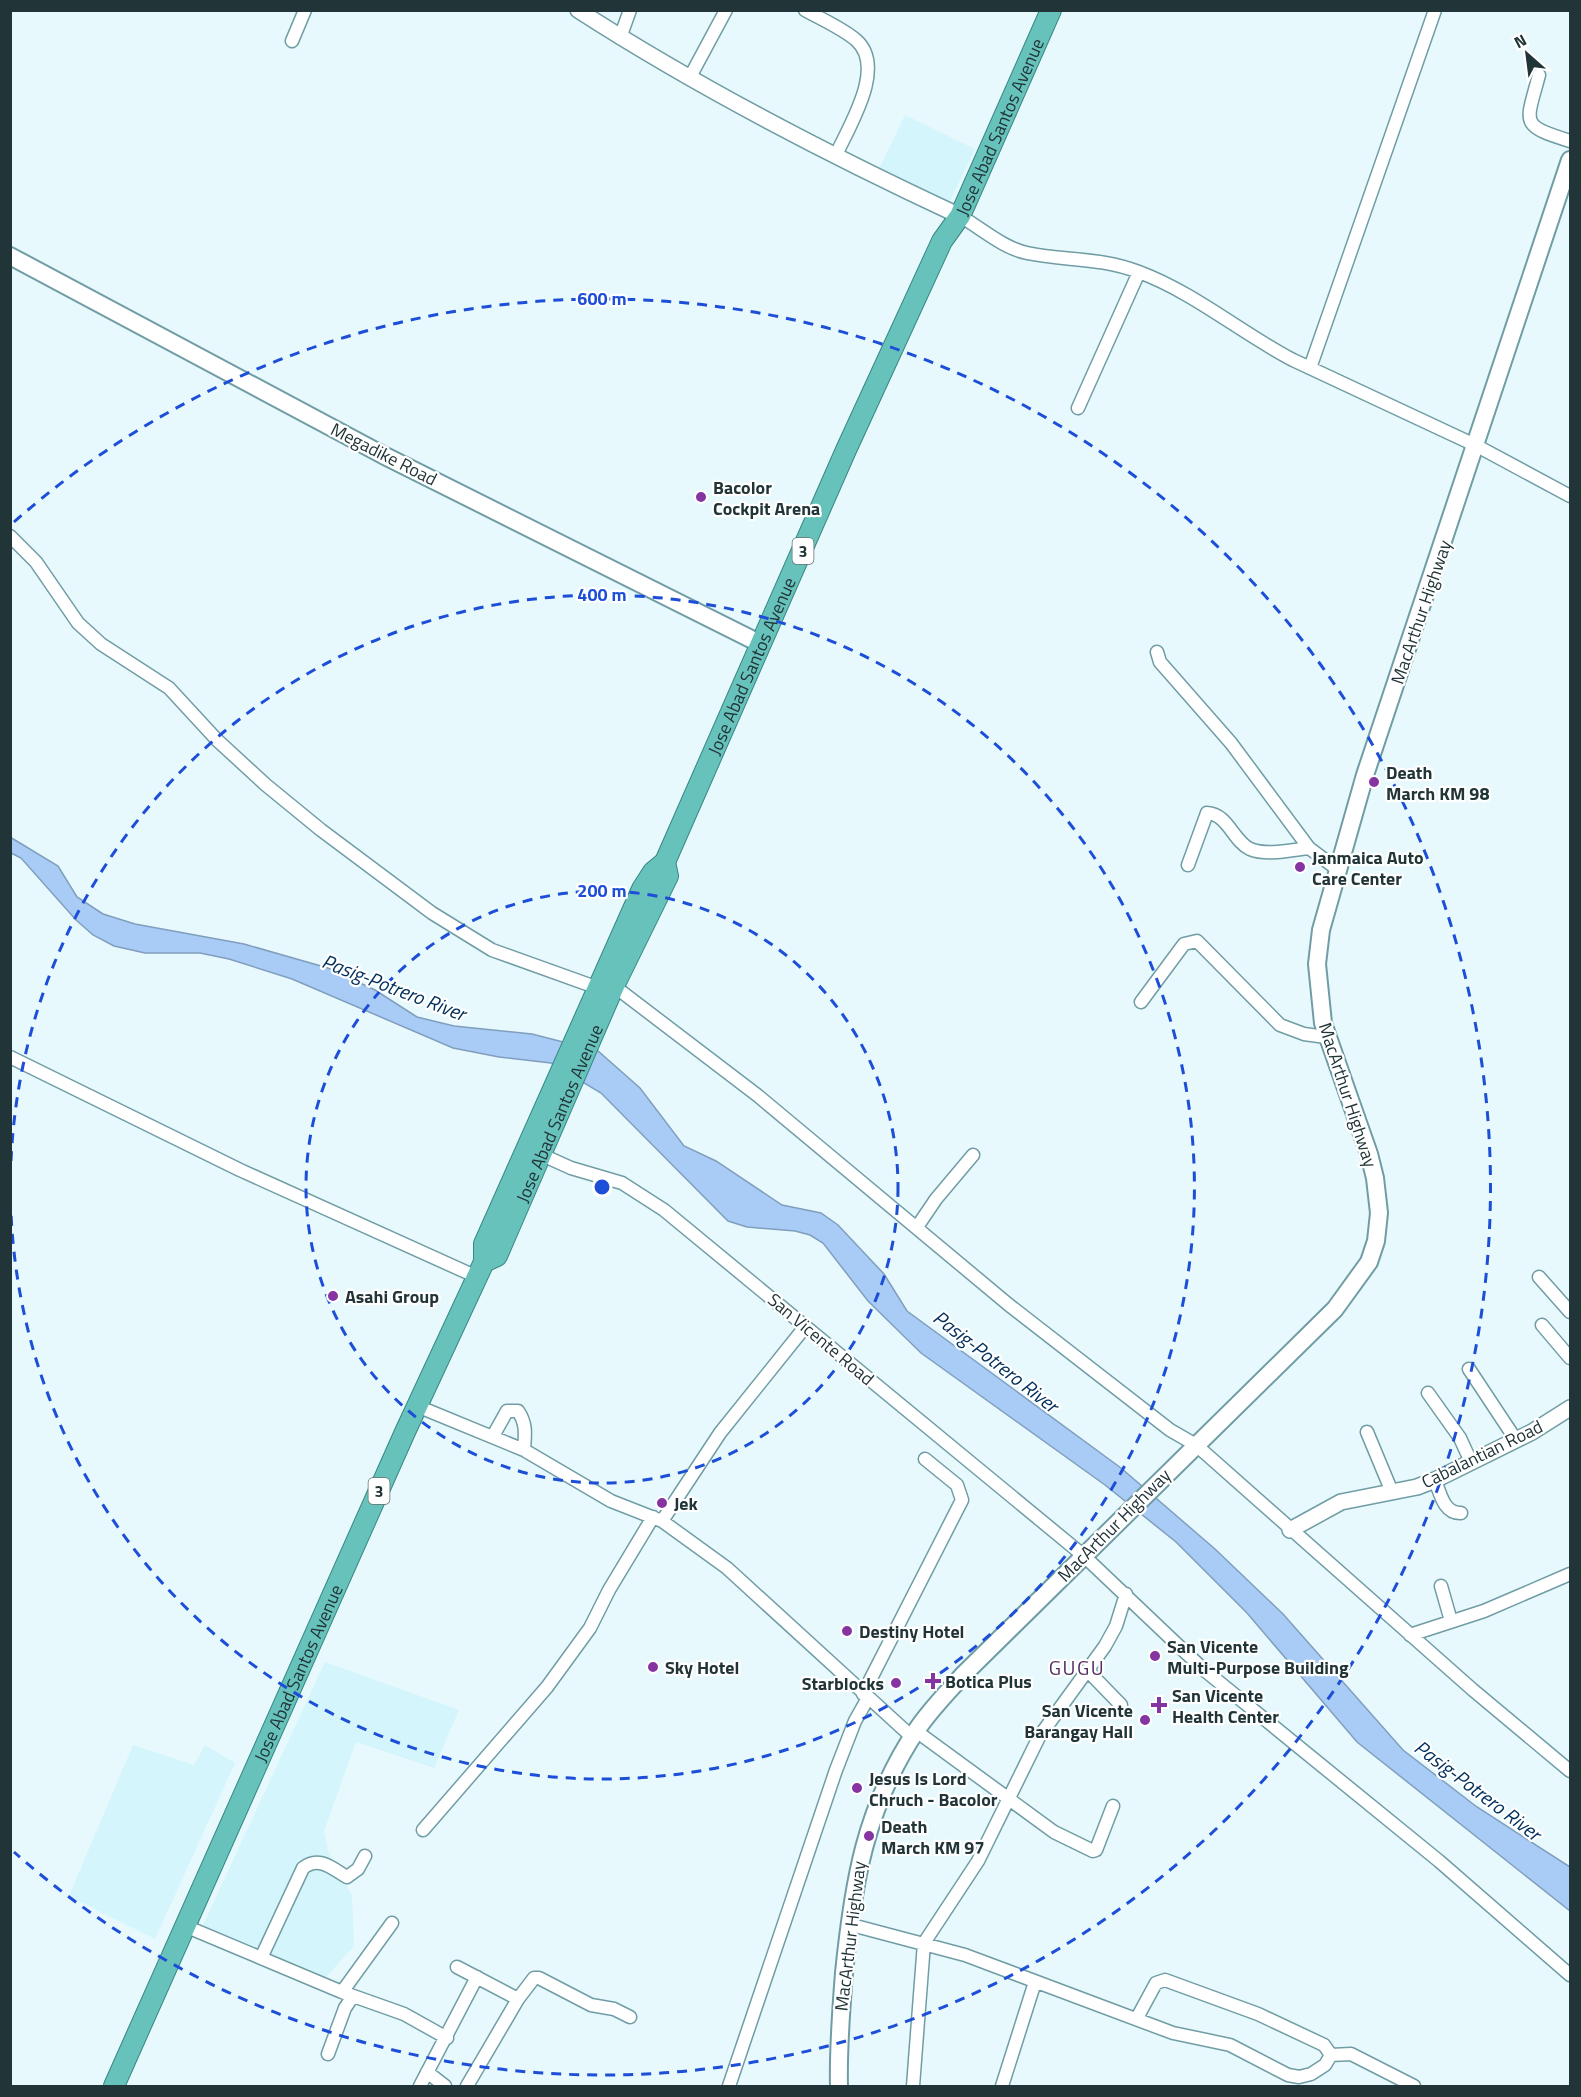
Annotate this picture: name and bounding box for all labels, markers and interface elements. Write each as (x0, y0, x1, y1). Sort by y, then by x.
north arrow (1497, 24, 1557, 84)
text: N (1509, 28, 1530, 54)
street label: Jose Abad Santos Avenue (948, 34, 1050, 220)
text: 600 m (577, 285, 627, 312)
street label: Megadike Road (326, 416, 442, 492)
place label: Bacolor Cockpit Arena (713, 474, 820, 522)
marker: Bacolor Cockpit Arena (694, 490, 708, 504)
street label: MacArthur Highway (1384, 536, 1458, 688)
road number: 3 (792, 538, 814, 564)
street label: Jose Abad Santos Avenue (700, 573, 802, 759)
text: 400 m (577, 581, 627, 608)
place label: Death March KM 98 (1386, 759, 1490, 807)
marker: Death March KM 98 (1367, 775, 1381, 789)
place label: Janmaica Auto Care Center (1312, 844, 1424, 892)
marker: Janmaica Auto Care Center (1293, 860, 1307, 874)
text: 200 m (577, 877, 627, 904)
water label: Pasig-Potrero River (318, 945, 473, 1030)
street label: MacArthur Highway (1312, 1019, 1384, 1171)
street label: Jose Abad Santos Avenue (508, 1020, 609, 1206)
centre of rings (592, 1177, 612, 1197)
place label: Asahi Group (345, 1283, 439, 1310)
street label: San Vicente Road (762, 1286, 880, 1392)
marker: Asahi Group (326, 1289, 340, 1303)
water label: Pasig-Potrero River (927, 1302, 1068, 1422)
street label: Cabalantian Road (1417, 1413, 1547, 1495)
street label: MacArthur Highway (1051, 1462, 1177, 1588)
road number: 3 (368, 1478, 389, 1504)
place label: Jek (674, 1490, 699, 1517)
marker: Jek (655, 1496, 669, 1510)
street label: Jose Abad Santos Avenue (246, 1580, 349, 1766)
place label: Destiny Hotel (859, 1618, 964, 1645)
marker: Destiny Hotel (840, 1624, 854, 1638)
place label: San Vicente Multi-Purpose Building (1167, 1633, 1349, 1681)
marker: San Vicente Multi-Purpose Building (1148, 1649, 1162, 1663)
district label: GUGU (1049, 1652, 1105, 1683)
place label: Sky Hotel (665, 1654, 739, 1681)
marker: Sky Hotel (646, 1660, 660, 1674)
place label: Botica Plus (945, 1668, 1032, 1695)
place label: Starblocks (802, 1670, 884, 1697)
marker: Botica Plus (926, 1674, 940, 1688)
marker: Starblocks (889, 1676, 903, 1690)
place label: San Vicente Health Center (1172, 1682, 1279, 1730)
marker: San Vicente Health Center (1150, 1696, 1168, 1714)
place label: San Vicente Barangay Hall (1024, 1697, 1133, 1745)
marker: San Vicente Barangay Hall (1138, 1713, 1152, 1727)
water label: Pasig-Potrero River (1408, 1732, 1550, 1850)
place label: Jesus Is Lord Chruch - Bacolor (869, 1765, 998, 1813)
marker: Jesus Is Lord Chruch - Bacolor (850, 1781, 864, 1795)
place label: Death March KM 97 (881, 1813, 985, 1861)
marker: Death March KM 97 (862, 1829, 876, 1843)
street label: MacArthur Highway (827, 1859, 873, 2013)

